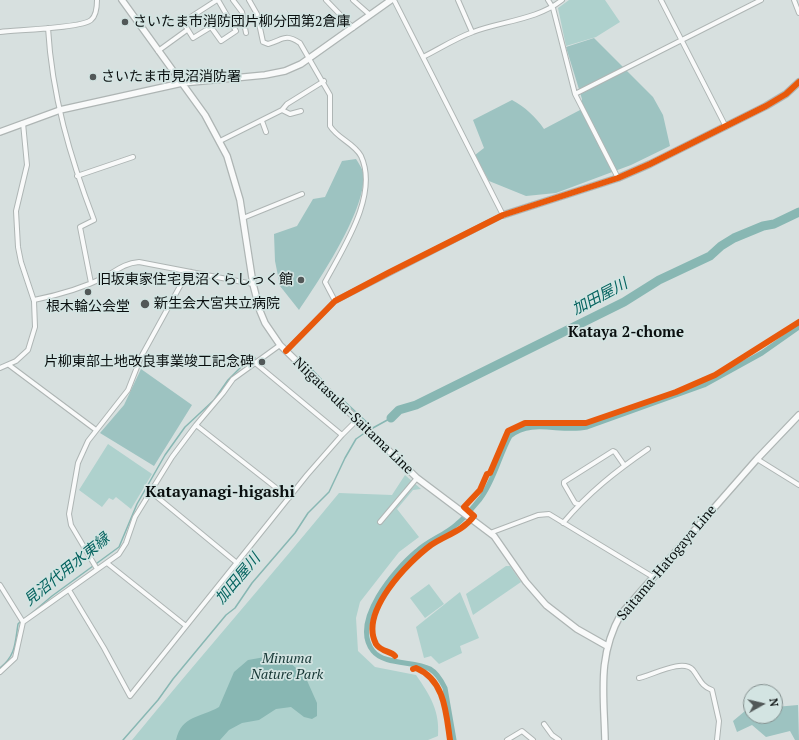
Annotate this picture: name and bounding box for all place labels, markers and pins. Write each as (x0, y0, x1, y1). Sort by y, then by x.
place label: さいたま市消防団片柳分団第2倉庫 (133, 14, 350, 30)
marker: さいたま市消防団片柳分団第2倉庫 (120, 17, 130, 27)
place label: さいたま市見沼消防署 (101, 69, 241, 85)
marker: さいたま市見沼消防署 (88, 72, 98, 82)
place label: 旧坂東家住宅見沼くらしっく館 (97, 272, 293, 288)
marker: 旧坂東家住宅見沼くらしっく館 (296, 275, 306, 285)
marker: 根木輪公会堂 (83, 287, 93, 297)
place label: 新生会大宮共立病院 (154, 296, 280, 312)
marker: 新生会大宮共立病院 (139, 298, 151, 310)
place label: 根木輪公会堂 (46, 299, 130, 315)
place label: 片柳東部土地改良事業竣工記念碑 (44, 354, 254, 370)
marker: 片柳東部土地改良事業竣工記念碑 (257, 357, 267, 367)

